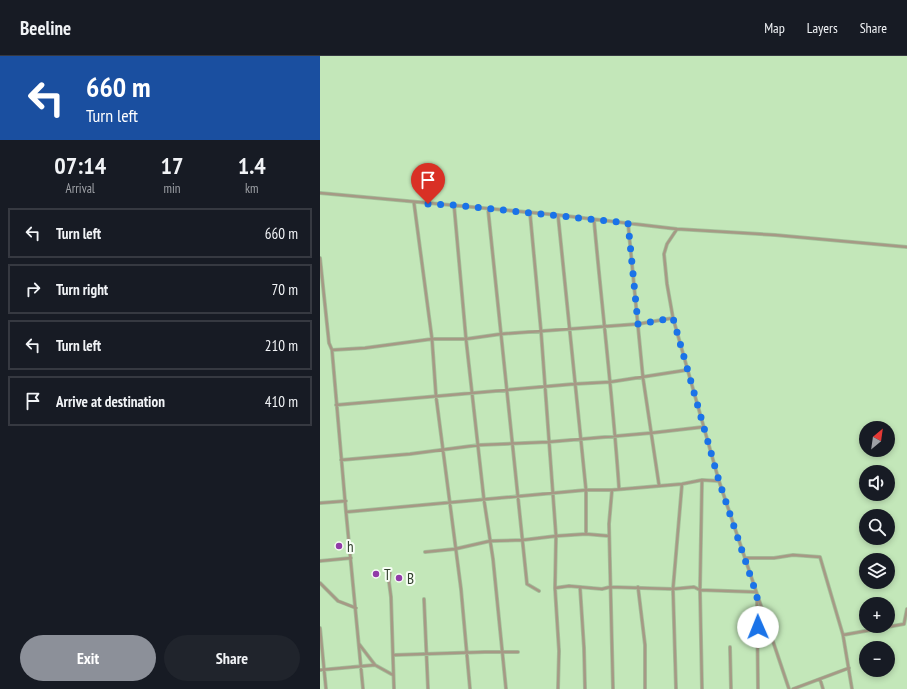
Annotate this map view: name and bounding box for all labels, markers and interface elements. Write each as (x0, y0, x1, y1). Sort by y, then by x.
text: Beeline (20, 16, 71, 40)
text: Map (764, 19, 785, 37)
text: Layers (807, 19, 838, 37)
text: Share (860, 19, 887, 37)
text: 660 m (86, 68, 150, 105)
icon: left (20, 72, 72, 124)
text: Turn left (86, 104, 138, 127)
text: 07:14 (54, 150, 106, 181)
text: 17 (160, 150, 183, 181)
text: 1.4 (238, 150, 266, 181)
pin (411, 163, 445, 204)
icon: arrive (417, 169, 439, 191)
text: Arrival (66, 180, 95, 197)
text: min (163, 180, 180, 197)
text: km (245, 180, 258, 197)
icon: left (22, 222, 44, 244)
text: Turn left (56, 224, 101, 243)
text: 660 m (265, 224, 298, 243)
icon: right (22, 278, 44, 300)
text: Turn right (56, 280, 108, 299)
text: 70 m (272, 280, 298, 299)
icon: left (22, 334, 44, 356)
text: Turn left (56, 336, 101, 355)
text: 210 m (265, 336, 298, 355)
icon: arrive (22, 390, 44, 412)
text: Arrive at destination (56, 392, 165, 411)
text: 410 m (265, 392, 298, 411)
north arrow (859, 421, 895, 457)
map controls (859, 421, 895, 677)
button: sound (859, 465, 895, 501)
button: search (859, 509, 895, 545)
place label: h (347, 537, 354, 556)
marker: h (334, 541, 344, 551)
button: layers (859, 553, 895, 589)
place label: T (384, 565, 391, 584)
marker: T (371, 569, 381, 579)
place label: B (407, 569, 414, 588)
marker: B (394, 573, 404, 583)
button: + (859, 597, 895, 633)
position arrow (737, 606, 779, 648)
button: Exit (20, 635, 156, 681)
button: Share (164, 635, 300, 681)
button: − (859, 641, 895, 677)

